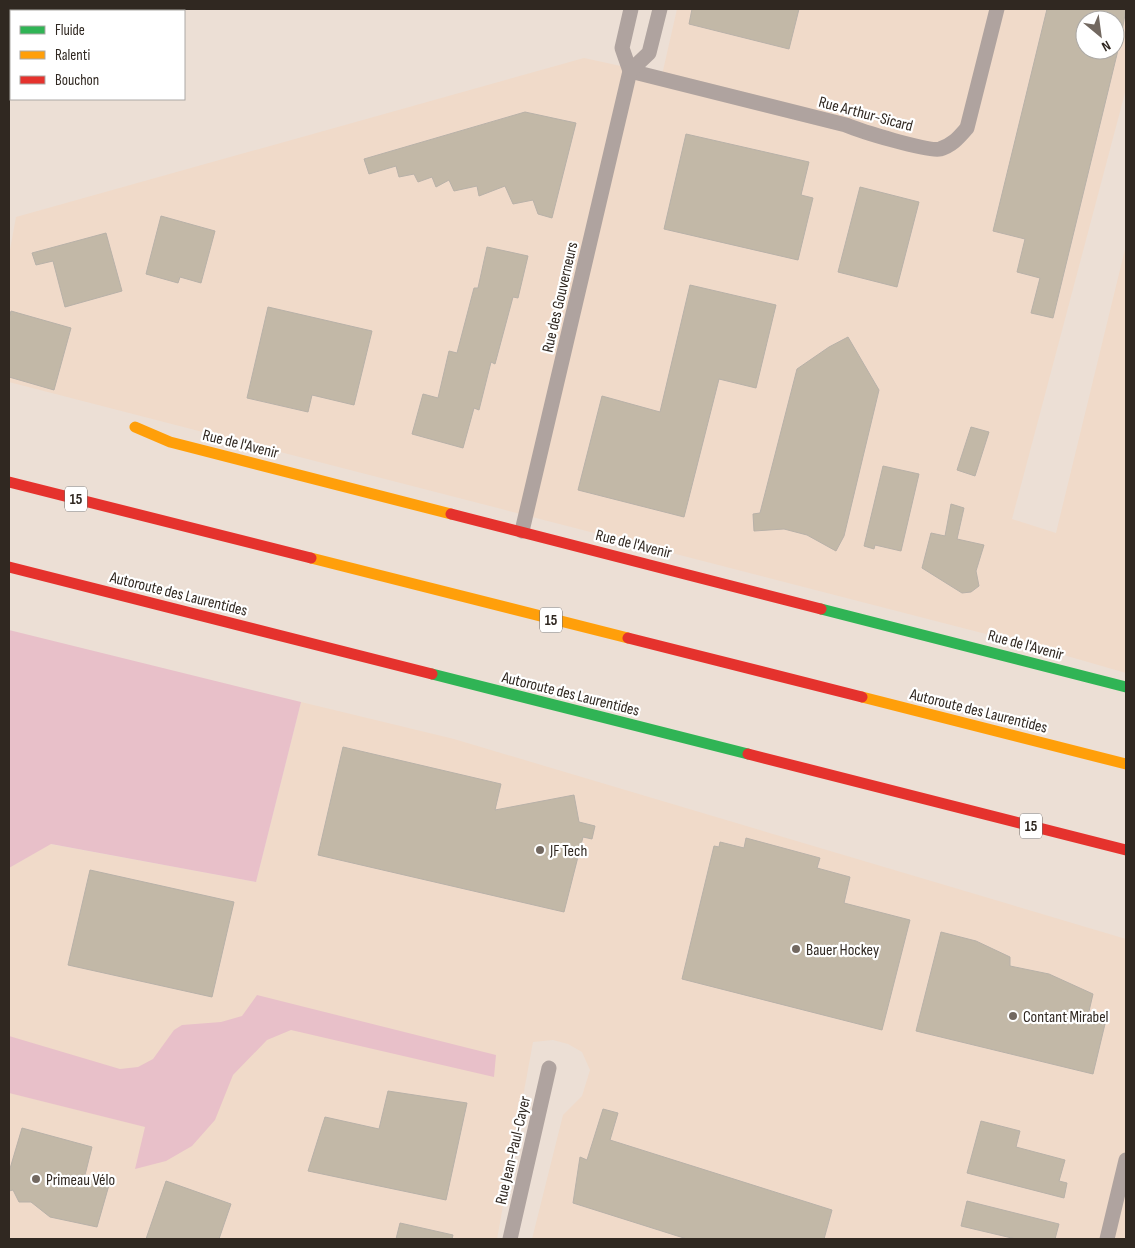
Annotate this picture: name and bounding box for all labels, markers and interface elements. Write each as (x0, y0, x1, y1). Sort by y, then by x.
legend (10, 10, 185, 100)
north arrow (1075, 10, 1125, 60)
text: Fluide (55, 21, 85, 40)
text: N (1099, 37, 1113, 55)
text: Ralenti (55, 46, 90, 65)
text: Bouchon (55, 71, 99, 90)
street label: Rue Arthur-Sicard (816, 93, 915, 136)
street label: Rue des Gouverneurs (539, 240, 582, 355)
street label: Rue de l'Avenir (201, 426, 281, 463)
road number: 15 (65, 486, 87, 512)
street label: Rue de l'Avenir (594, 526, 674, 563)
street label: Autoroute des Laurentides (107, 568, 250, 621)
road number: 15 (540, 608, 562, 632)
street label: Rue de l'Avenir (986, 626, 1066, 665)
street label: Autoroute des Laurentides (499, 668, 642, 721)
street label: Autoroute des Laurentides (907, 685, 1050, 738)
road number: 15 (1020, 814, 1042, 838)
place label: JF Tech (549, 842, 587, 861)
marker: JF Tech (534, 844, 546, 856)
place label: Bauer Hockey (806, 941, 879, 960)
marker: Bauer Hockey (790, 943, 802, 955)
place label: Contant Mirabel (1023, 1008, 1109, 1027)
marker: Contant Mirabel (1007, 1010, 1019, 1022)
street label: Rue Jean-Paul-Cayer (492, 1094, 535, 1206)
place label: Primeau Vélo (46, 1171, 115, 1190)
marker: Primeau Vélo (30, 1173, 42, 1185)

